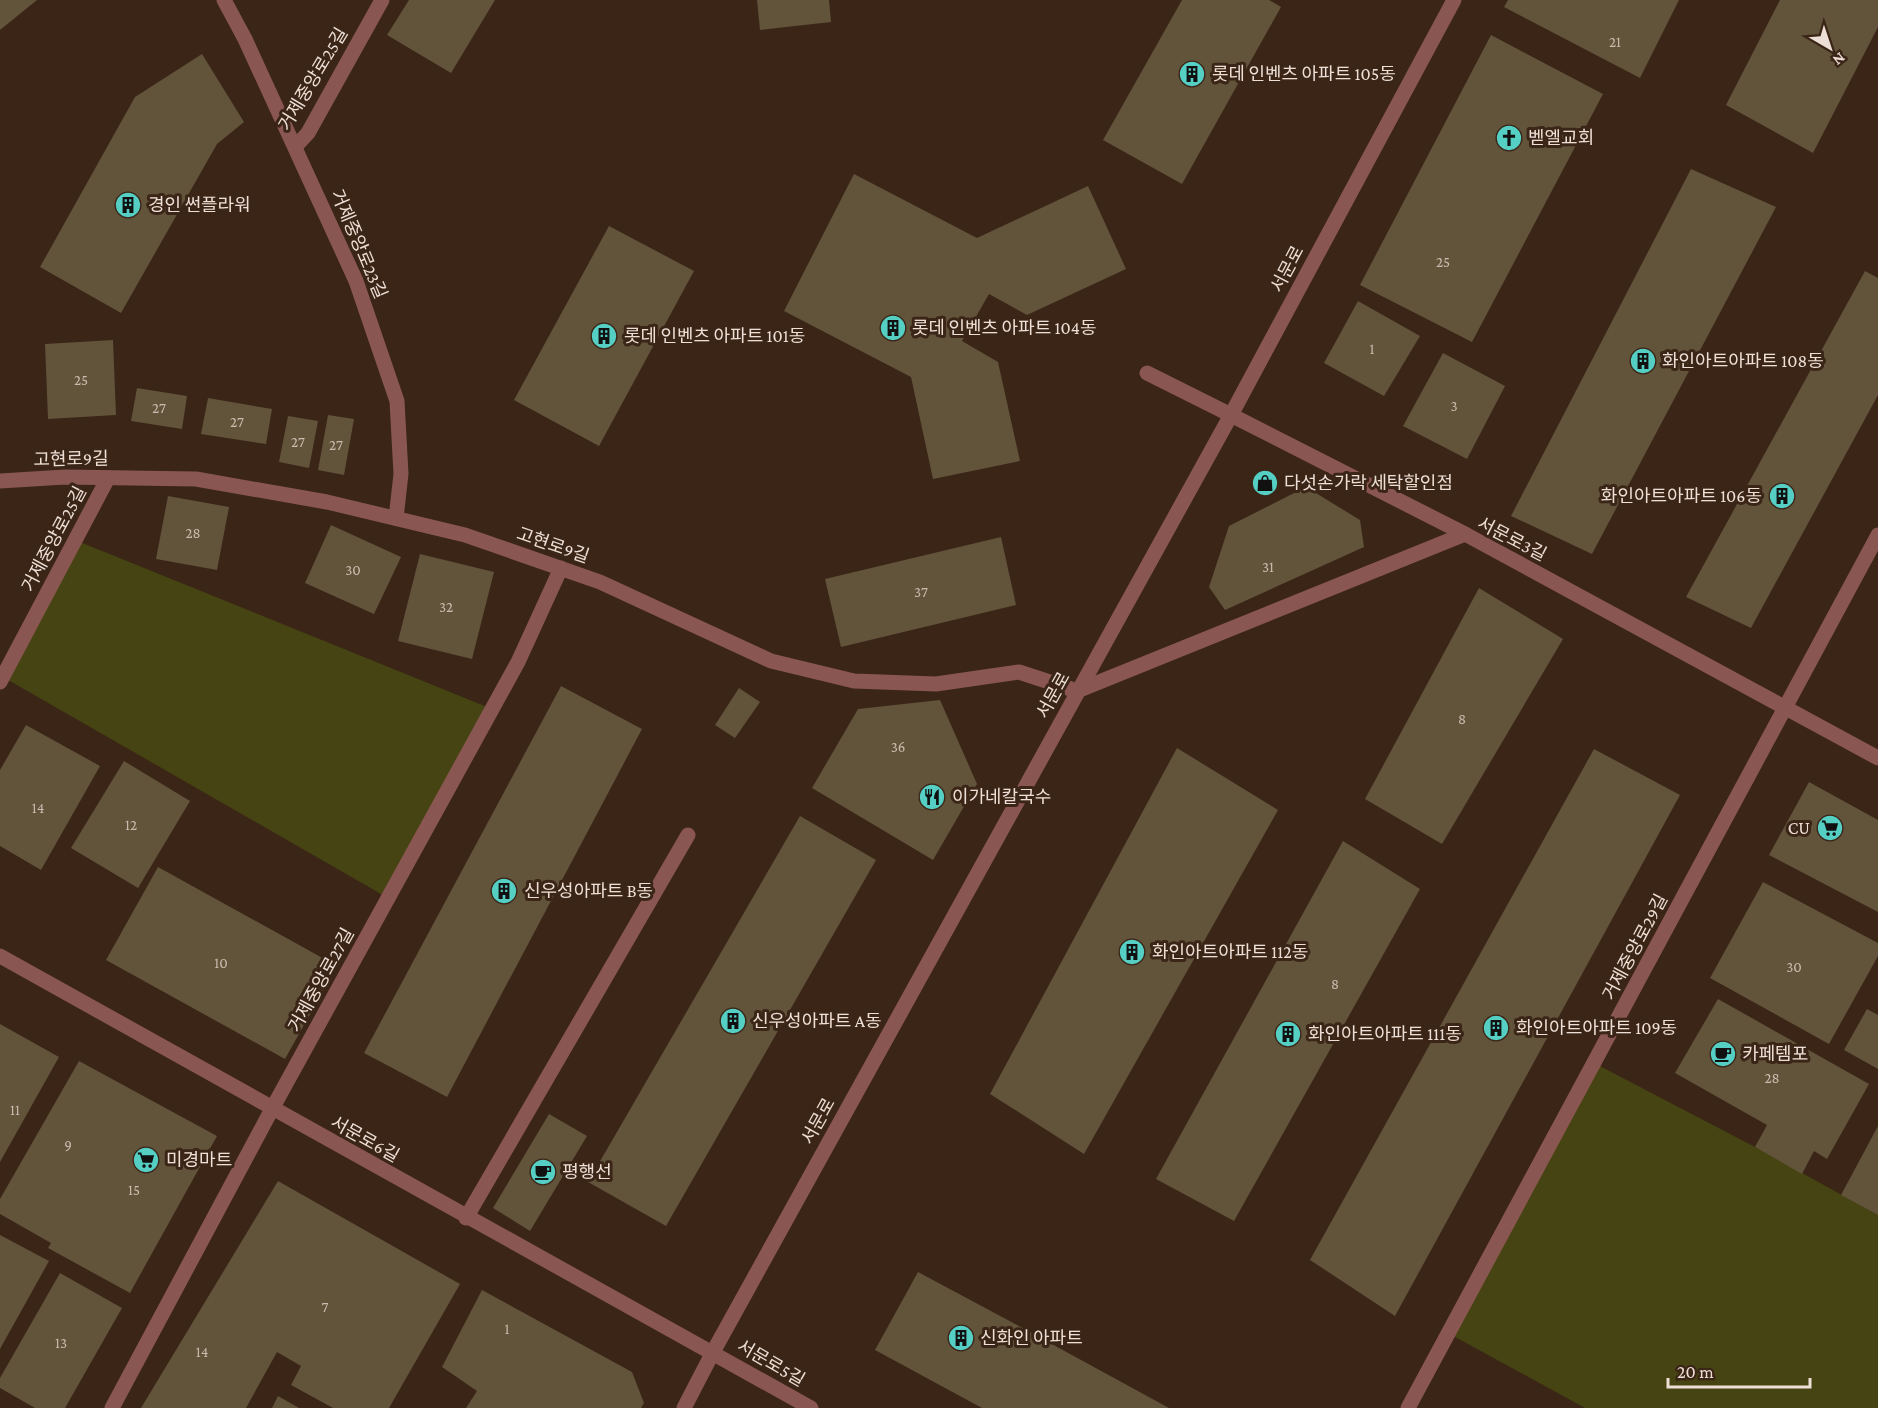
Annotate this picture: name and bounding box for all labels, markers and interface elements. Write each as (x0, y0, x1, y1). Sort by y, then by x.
north arrow (1800, 18, 1860, 78)
street label: 거제중앙로25길 (274, 24, 352, 134)
house number: 21 (1609, 34, 1621, 50)
text: N (1829, 49, 1849, 69)
building icon: 롯데 인벤츠 아파트 105동 (1177, 59, 1207, 89)
place label: 롯데 인벤츠 아파트 105동 (1212, 64, 1396, 84)
church icon: 벧엘교회 (1494, 123, 1524, 153)
place label: 벧엘교회 (1528, 128, 1594, 148)
street label: 거제중앙로23길 (327, 186, 391, 302)
building icon: 경인 썬플라워 (113, 190, 143, 220)
place label: 경인 썬플라워 (148, 195, 251, 215)
street label: 서문로 (1267, 242, 1307, 296)
house number: 25 (1436, 254, 1450, 270)
building icon: 롯데 인벤츠 아파트 104동 (878, 313, 908, 343)
place label: 롯데 인벤츠 아파트 104동 (912, 318, 1097, 338)
building icon: 롯데 인벤츠 아파트 101동 (589, 321, 619, 351)
place label: 롯데 인벤츠 아파트 101동 (624, 326, 805, 346)
house number: 1 (1370, 341, 1375, 357)
building icon: 화인아트아파트 108동 (1628, 346, 1658, 376)
place label: 화인아트아파트 108동 (1662, 351, 1824, 371)
house number: 25 (74, 372, 88, 388)
house number: 3 (1450, 398, 1458, 414)
house number: 27 (152, 400, 166, 416)
house number: 27 (230, 414, 244, 430)
house number: 27 (291, 434, 305, 450)
house number: 27 (329, 437, 343, 453)
street label: 고현로9길 (33, 448, 109, 470)
shop icon: 다섯손가락 세탁할인점 (1250, 468, 1280, 498)
place label: 다섯손가락 세탁할인점 (1284, 473, 1453, 493)
building icon: 화인아트아파트 106동 (1767, 481, 1797, 511)
street label: 거제중앙로25길 (18, 483, 90, 595)
place label: 화인아트아파트 106동 (1601, 486, 1762, 506)
street label: 서문로3길 (1474, 513, 1550, 565)
street label: 고현로9길 (514, 523, 592, 567)
house number: 28 (185, 525, 201, 541)
house number: 31 (1262, 559, 1274, 575)
house number: 30 (345, 562, 361, 578)
house number: 37 (914, 584, 928, 600)
house number: 32 (439, 599, 453, 615)
street label: 서문로 (1032, 668, 1074, 722)
house number: 8 (1458, 711, 1466, 727)
house number: 36 (891, 739, 905, 755)
restaurant icon: 이가네칼국수 (917, 782, 947, 812)
place label: 이가네칼국수 (952, 787, 1051, 807)
house number: 14 (32, 800, 44, 816)
supermarket icon: CU (1815, 813, 1845, 843)
house number: 12 (125, 817, 137, 833)
place label: CU (1788, 818, 1810, 838)
building icon: 신우성아파트 B동 (489, 876, 519, 906)
place label: 신우성아파트 B동 (524, 881, 653, 901)
street label: 거제중앙로29길 (1599, 891, 1671, 1003)
street label: 거제중앙로27길 (284, 924, 358, 1036)
building icon: 화인아트아파트 112동 (1117, 937, 1147, 967)
place label: 화인아트아파트 112동 (1152, 942, 1308, 962)
house number: 10 (214, 955, 228, 971)
house number: 30 (1786, 959, 1802, 975)
house number: 8 (1331, 976, 1339, 992)
building icon: 신우성아파트 A동 (718, 1006, 748, 1036)
place label: 신우성아파트 A동 (752, 1011, 882, 1031)
building icon: 화인아트아파트 109동 (1481, 1013, 1511, 1043)
place label: 화인아트아파트 109동 (1516, 1018, 1677, 1038)
building icon: 화인아트아파트 111동 (1273, 1019, 1303, 1049)
place label: 화인아트아파트 111동 (1308, 1024, 1462, 1044)
cafe icon: 카페템포 (1708, 1039, 1738, 1069)
place label: 카페템포 (1742, 1044, 1808, 1064)
house number: 28 (1764, 1070, 1780, 1086)
street label: 서문로 (797, 1094, 839, 1148)
house number: 11 (10, 1102, 20, 1118)
street label: 서문로6길 (327, 1112, 403, 1166)
house number: 9 (64, 1137, 72, 1153)
supermarket icon: 미경마트 (131, 1145, 161, 1175)
place label: 미경마트 (166, 1150, 232, 1170)
cafe icon: 평행선 (528, 1157, 558, 1187)
place label: 평행선 (562, 1162, 612, 1182)
house number: 15 (128, 1182, 140, 1198)
house number: 7 (322, 1299, 329, 1315)
house number: 1 (505, 1321, 510, 1337)
building icon: 신화인 아파트 (946, 1323, 976, 1353)
place label: 신화인 아파트 (980, 1328, 1083, 1348)
house number: 13 (55, 1335, 67, 1351)
street label: 서문로5길 (734, 1336, 808, 1390)
house number: 14 (196, 1344, 208, 1360)
scale bar (1668, 1351, 1810, 1389)
text: 20 m (1677, 1362, 1714, 1382)

